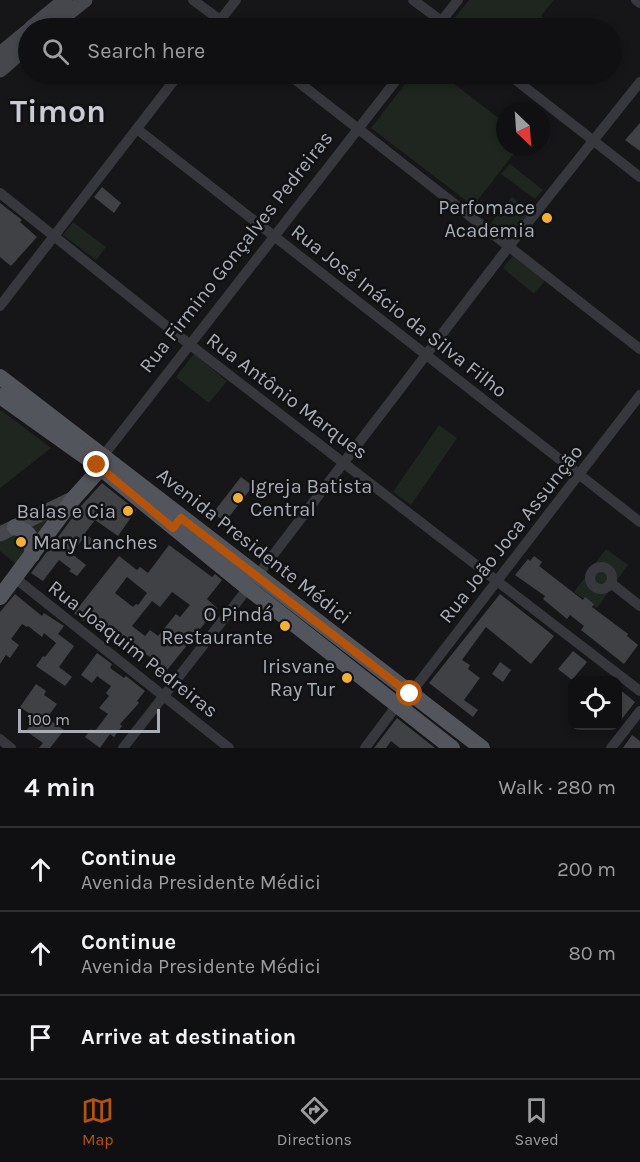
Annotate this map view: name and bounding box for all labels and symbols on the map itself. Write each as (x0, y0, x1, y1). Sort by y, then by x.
district label: Timon (10, 93, 106, 130)
north arrow (496, 102, 550, 156)
street label: Rua Firmino Gonçalves Pedreiras (135, 127, 337, 377)
place label: Perfomace Academia (438, 196, 535, 242)
marker: Perfomace Academia (540, 211, 554, 225)
street label: Rua José Inácio da Silva Filho (287, 220, 511, 402)
street label: Rua Antônio Marques (202, 328, 372, 464)
street label: Rua João Joca Assunção (434, 440, 588, 628)
route end (83, 451, 109, 477)
street label: Avenida Presidente Médici (152, 463, 356, 629)
place label: Igreja Batista Central (250, 475, 372, 521)
marker: Igreja Batista Central (231, 491, 245, 505)
place label: Balas e Cia (16, 500, 116, 523)
marker: Balas e Cia (121, 504, 135, 518)
place label: Mary Lanches (33, 531, 158, 554)
marker: Mary Lanches (14, 535, 28, 549)
street label: Rua Joaquim Pedreiras (44, 576, 222, 722)
place label: O Pindá Restaurante (161, 603, 273, 649)
marker: O Pindá Restaurante (278, 619, 292, 633)
place label: Irisvane Ray Tur (262, 655, 336, 701)
marker: Irisvane Ray Tur (340, 671, 354, 685)
route start (396, 680, 422, 706)
scale bar (18, 706, 160, 734)

